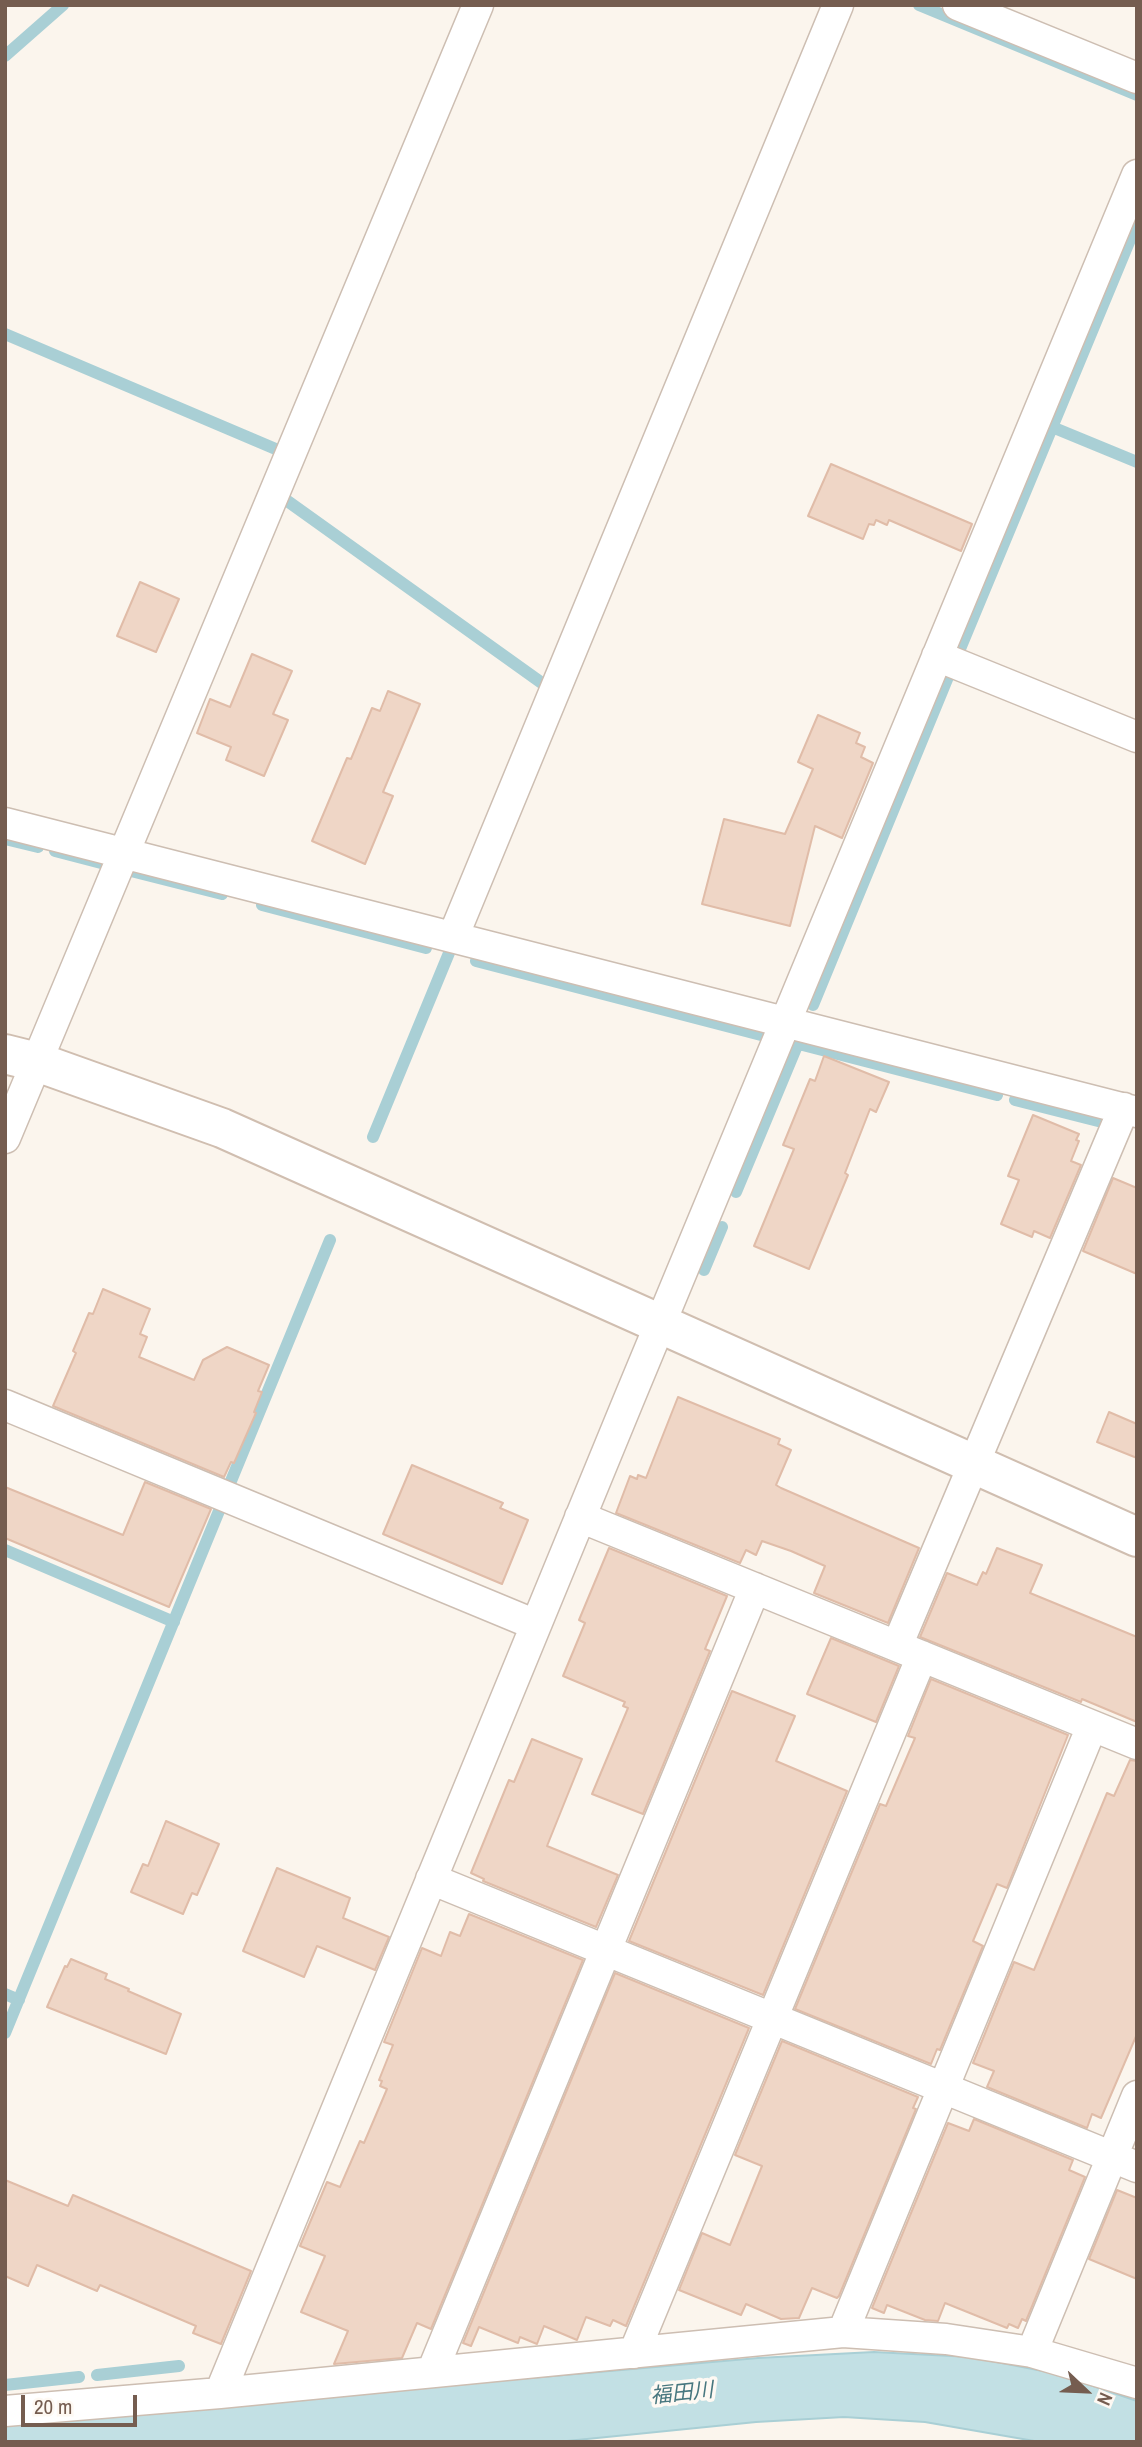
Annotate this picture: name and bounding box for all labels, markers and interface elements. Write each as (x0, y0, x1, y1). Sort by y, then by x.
north arrow (1051, 2356, 1121, 2426)
water label: 福田川 (649, 2378, 715, 2410)
scale bar (24, 2380, 140, 2424)
text: N (1091, 2389, 1119, 2409)
text: 20 m (34, 2392, 72, 2421)

